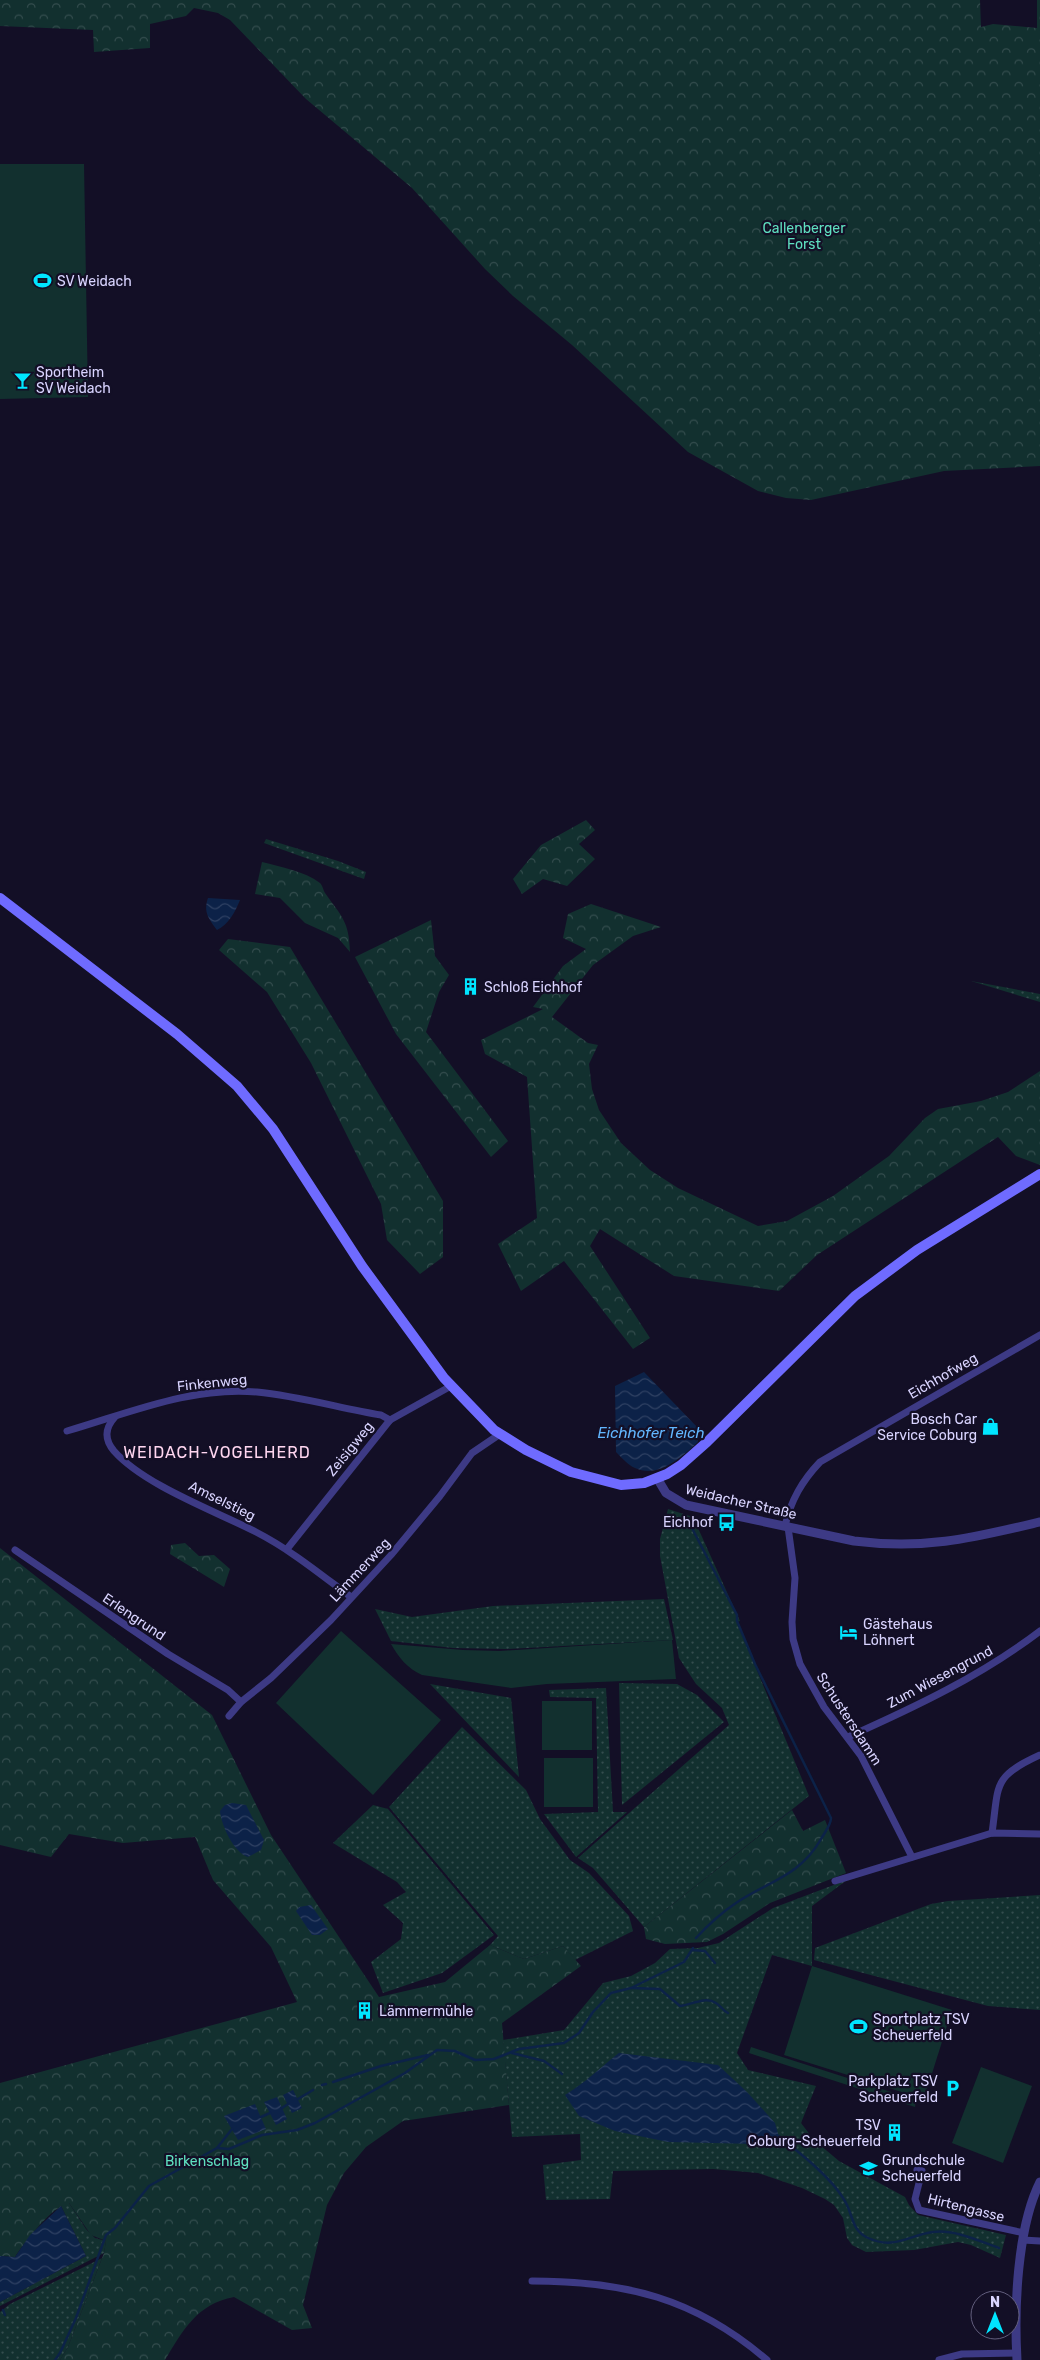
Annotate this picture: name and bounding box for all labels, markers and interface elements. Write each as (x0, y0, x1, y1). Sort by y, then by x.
park label: Callenberger Forst (762, 220, 846, 253)
sports icon: SV Weidach (33, 271, 53, 291)
place label: SV Weidach (57, 273, 132, 290)
place label: Sportheim SV Weidach (36, 364, 111, 397)
bar icon: Sportheim SV Weidach (12, 370, 32, 390)
building icon: Schloß Eichhof (460, 977, 480, 997)
place label: Schloß Eichhof (484, 979, 583, 996)
street label: Eichhofweg (905, 1349, 981, 1403)
street label: Finkenweg (176, 1371, 248, 1395)
place label: Bosch Car Service Coburg (877, 1411, 978, 1444)
shop icon: Bosch Car Service Coburg (981, 1417, 1001, 1437)
street label: Zeisigweg (323, 1418, 377, 1480)
water label: Eichhofer Teich (597, 1424, 705, 1442)
district label: WEIDACH-VOGELHERD (123, 1443, 311, 1462)
street label: Amselstieg (186, 1477, 258, 1525)
street label: Weidacher Straße (684, 1481, 799, 1523)
bus stop icon: Eichhof (717, 1512, 737, 1532)
place label: Eichhof (663, 1514, 714, 1531)
street label: Lämmerweg (326, 1535, 394, 1605)
street label: Erlengrund (99, 1590, 169, 1644)
place label: Gästehaus Löhnert (863, 1616, 933, 1649)
hotel icon: Gästehaus Löhnert (839, 1622, 859, 1642)
street label: Zum Wiesengrund (884, 1642, 996, 1712)
street label: Schustersdamm (813, 1669, 885, 1769)
building icon: Lämmermühle (355, 2001, 375, 2021)
place label: Lämmermühle (379, 2003, 473, 2020)
place label: Sportplatz TSV Scheuerfeld (873, 2011, 970, 2044)
sports icon: Sportplatz TSV Scheuerfeld (849, 2017, 869, 2037)
place label: Parkplatz TSV Scheuerfeld (848, 2073, 938, 2106)
parking icon: Parkplatz TSV Scheuerfeld (942, 2079, 962, 2099)
place label: TSV Coburg-Scheuerfeld (748, 2117, 881, 2150)
building icon: TSV Coburg-Scheuerfeld (885, 2123, 905, 2143)
place label: Grundschule Scheuerfeld (882, 2152, 965, 2185)
park label: Birkenschlag (165, 2153, 249, 2170)
school or university icon: Grundschule Scheuerfeld (858, 2158, 878, 2178)
street label: Hirtengasse (926, 2190, 1006, 2226)
north arrow (970, 2290, 1020, 2340)
text: N (990, 2294, 1000, 2311)

